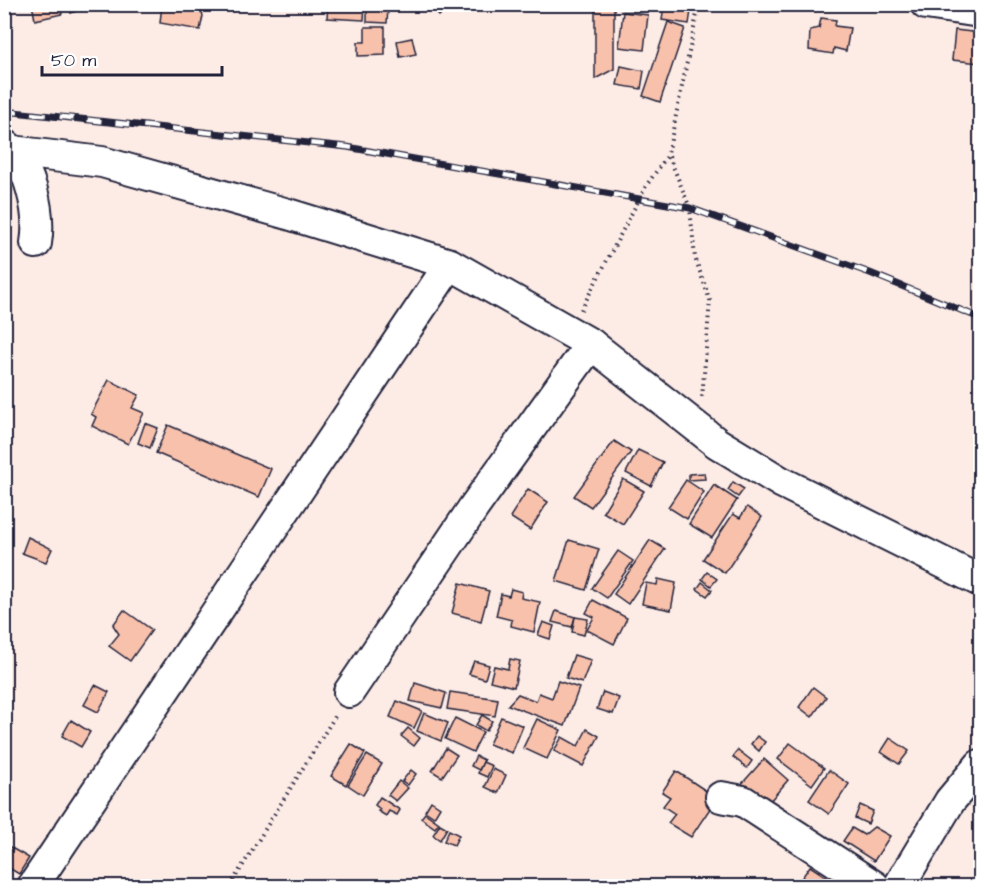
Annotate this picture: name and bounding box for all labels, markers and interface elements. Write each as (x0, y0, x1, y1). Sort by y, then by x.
scale bar (42, 39, 222, 77)
text: 50 m (51, 48, 96, 73)

